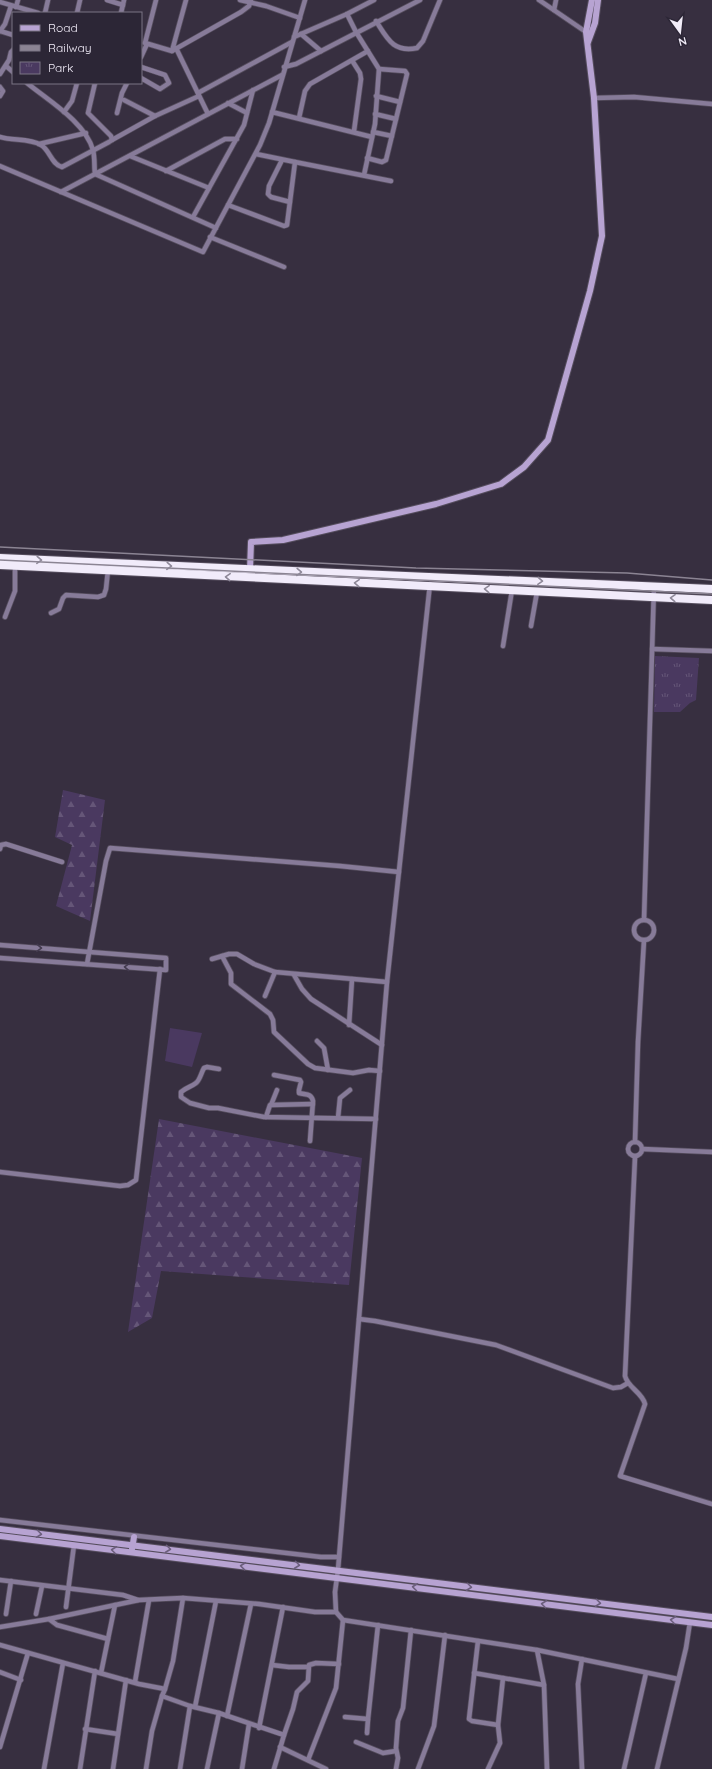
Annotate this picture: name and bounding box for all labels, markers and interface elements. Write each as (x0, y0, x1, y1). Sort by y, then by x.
legend (12, 12, 142, 84)
north arrow (660, 12, 700, 52)
text: Road (48, 20, 78, 35)
text: N (677, 34, 688, 49)
text: Railway (48, 40, 92, 55)
text: Park (48, 60, 73, 75)
one-way arrow (36, 555, 42, 564)
one-way arrow (166, 562, 172, 571)
one-way arrow (296, 568, 302, 576)
one-way arrow (225, 572, 231, 581)
one-way arrow (537, 577, 543, 586)
one-way arrow (354, 579, 360, 587)
one-way arrow (484, 585, 490, 594)
one-way arrow (670, 594, 676, 603)
one-way arrow (36, 944, 42, 953)
one-way arrow (124, 962, 130, 971)
one-way arrow (36, 1529, 42, 1538)
one-way arrow (165, 1544, 171, 1553)
one-way arrow (111, 1546, 117, 1555)
one-way arrow (294, 1560, 300, 1569)
one-way arrow (240, 1562, 246, 1571)
one-way arrow (466, 1582, 472, 1591)
one-way arrow (412, 1583, 418, 1592)
one-way arrow (595, 1598, 601, 1607)
one-way arrow (541, 1600, 547, 1609)
one-way arrow (670, 1616, 676, 1625)

